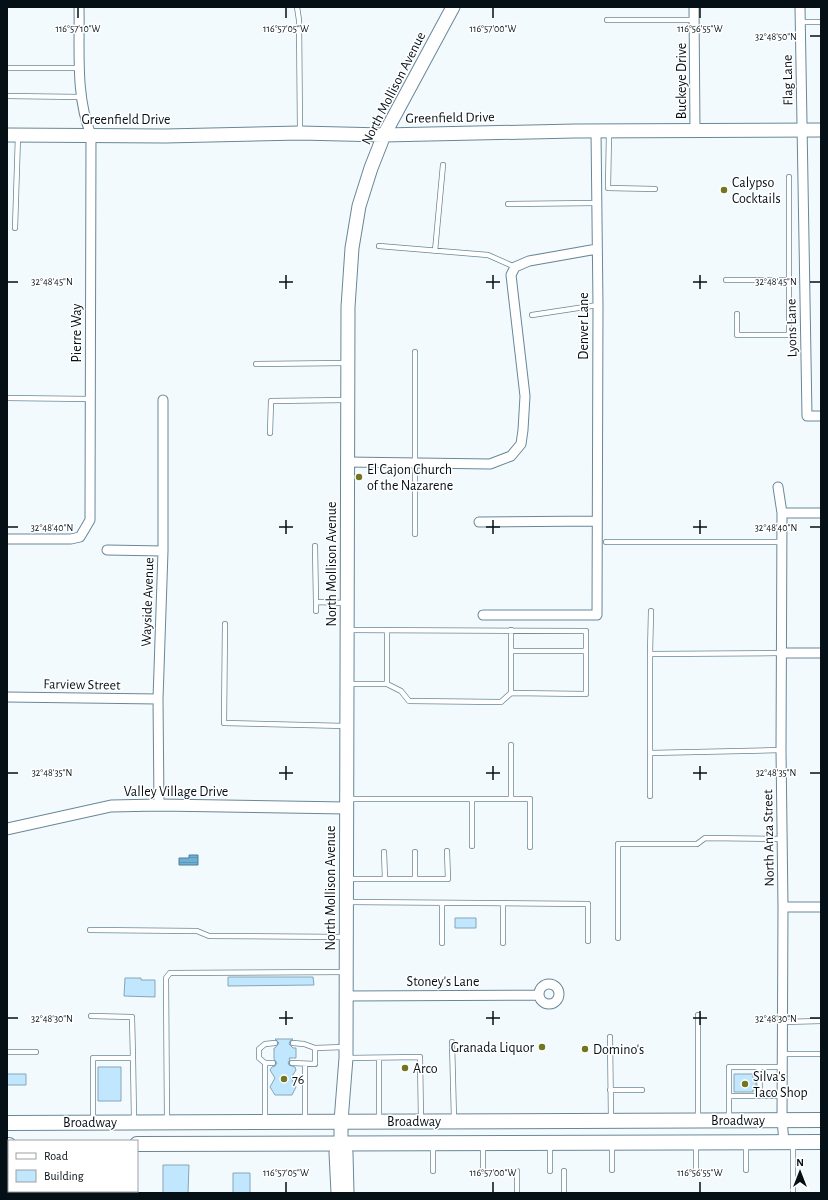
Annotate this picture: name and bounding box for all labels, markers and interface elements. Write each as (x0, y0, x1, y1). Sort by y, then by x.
text: 116°57'10"W (55, 24, 101, 34)
text: 116°57'05"W (263, 24, 309, 34)
text: 116°57'00"W (470, 24, 517, 34)
text: 116°56'55"W (677, 24, 723, 34)
street label: North Mollison Avenue (359, 30, 428, 147)
text: 32°48'50"N (755, 32, 797, 42)
street label: Buckeye Drive (675, 43, 689, 119)
street label: Flag Lane (781, 54, 795, 106)
street label: Greenfield Drive (405, 110, 495, 126)
street label: Greenfield Drive (82, 113, 170, 127)
place label: Calypso Cocktails (732, 176, 781, 206)
marker: Calypso Cocktails (719, 185, 729, 195)
text: 32°48'45"N (31, 277, 73, 287)
text: 32°48'45"N (755, 277, 797, 287)
street label: Denver Lane (577, 292, 591, 360)
street label: Lyons Lane (784, 299, 800, 357)
street label: Pierre Way (70, 304, 84, 362)
place label: El Cajon Church of the Nazarene (367, 463, 453, 493)
marker: El Cajon Church of the Nazarene (354, 472, 364, 482)
street label: North Mollison Avenue (325, 502, 339, 626)
text: 32°48'40"N (31, 523, 73, 533)
text: 32°48'40"N (755, 523, 797, 533)
street label: Wayside Avenue (139, 557, 157, 647)
street label: Farview Street (43, 677, 121, 693)
text: 32°48'35"N (32, 768, 72, 778)
text: 32°48'35"N (756, 768, 796, 778)
street label: Valley Village Drive (124, 785, 228, 799)
street label: North Anza Street (761, 789, 777, 887)
street label: North Mollison Avenue (324, 826, 338, 950)
street label: Stoney's Lane (407, 975, 479, 989)
text: 32°48'30"N (31, 1014, 73, 1024)
text: 32°48'30"N (755, 1014, 797, 1024)
place label: Granada Liquor (451, 1041, 534, 1055)
marker: Granada Liquor (537, 1042, 547, 1052)
place label: Domino's (593, 1043, 644, 1057)
marker: Domino's (580, 1044, 590, 1054)
place label: Arco (413, 1062, 438, 1076)
marker: Arco (400, 1063, 410, 1073)
place label: Silva's Taco Shop (753, 1070, 808, 1100)
place label: 76 (292, 1073, 304, 1087)
marker: 76 (279, 1074, 289, 1084)
marker: Silva's Taco Shop (740, 1079, 750, 1089)
street label: Broadway (711, 1114, 765, 1128)
street label: Broadway (387, 1115, 441, 1129)
street label: Broadway (63, 1116, 117, 1130)
legend (8, 1140, 138, 1192)
text: Road (44, 1150, 68, 1162)
north arrow (780, 1152, 820, 1192)
text: N (796, 1157, 804, 1168)
text: 116°57'05"W (263, 1168, 309, 1178)
text: 116°57'00"W (470, 1168, 517, 1178)
text: 116°56'55"W (677, 1168, 723, 1178)
text: Building (44, 1170, 84, 1182)

